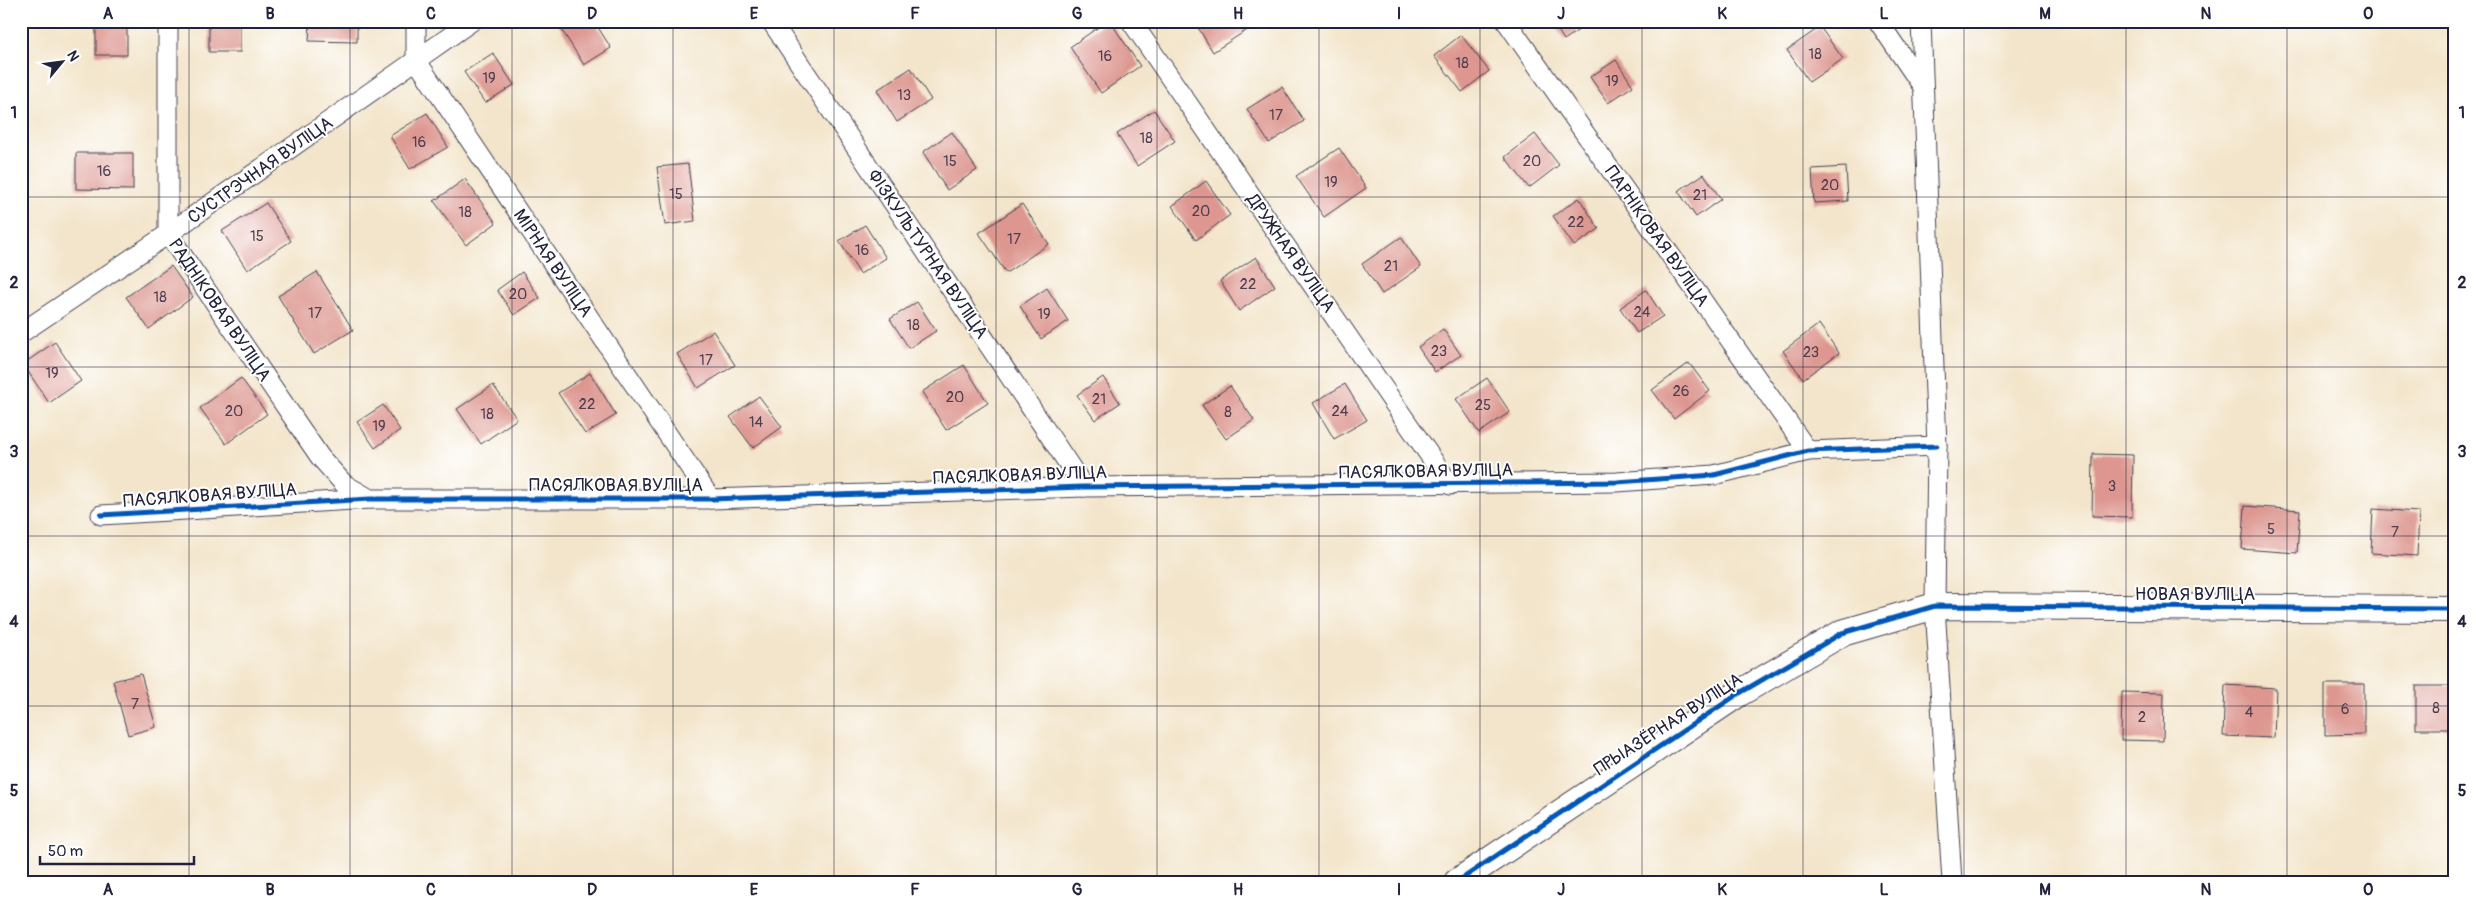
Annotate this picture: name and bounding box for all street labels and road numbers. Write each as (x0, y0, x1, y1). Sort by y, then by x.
street label: СУСТРЭЧНАЯ ВУЛІЦА (183, 111, 338, 229)
street label: ПАРНІКОВАЯ ВУЛІЦА (1599, 161, 1714, 312)
street label: ФІЗКУЛЬТУРНАЯ ВУЛІЦА (862, 165, 993, 344)
street label: ДРУЖНАЯ ВУЛІЦА (1240, 188, 1340, 318)
street label: МІРНАЯ ВУЛІЦА (508, 205, 597, 322)
street label: РАДНІКОВАЯ ВУЛІЦА (163, 235, 276, 386)
street label: ПАСЯЛКОВАЯ ВУЛІЦА (1339, 458, 1514, 485)
street label: ПАСЯЛКОВАЯ ВУЛІЦА (933, 461, 1108, 490)
street label: ПАСЯЛКОВАЯ ВУЛІЦА (529, 474, 703, 497)
street label: ПАСЯЛКОВАЯ ВУЛІЦА (122, 478, 298, 513)
street label: НОВАЯ ВУЛІЦА (2135, 583, 2255, 606)
street label: ПРЫАЗЁРНАЯ ВУЛІЦА (1590, 668, 1747, 781)

